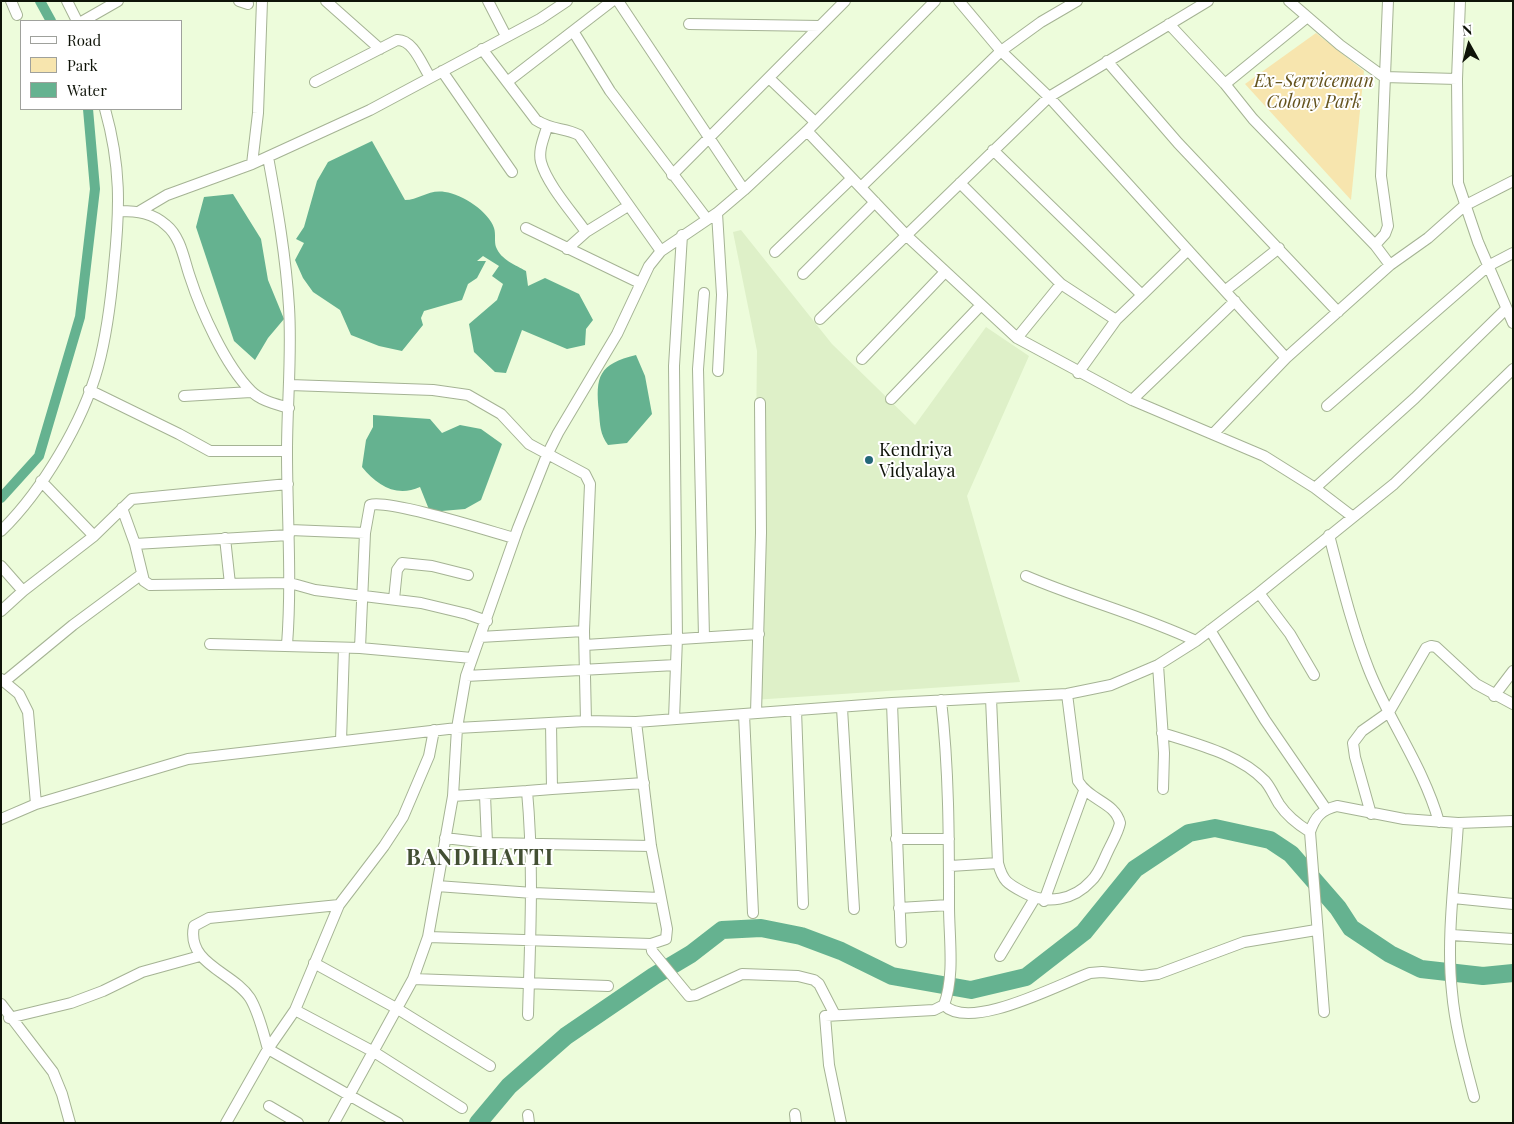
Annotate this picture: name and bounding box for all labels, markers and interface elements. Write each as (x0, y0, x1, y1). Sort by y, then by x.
legend (20, 20, 182, 110)
north arrow (1444, 20, 1494, 70)
text: N (1461, 20, 1473, 40)
text: Road (67, 30, 101, 50)
text: Park (67, 55, 98, 75)
park label: Ex-Serviceman Colony Park (1254, 70, 1374, 112)
text: Water (67, 80, 107, 100)
place label: Kendriya Vidyalaya (879, 439, 955, 482)
marker: Kendriya Vidyalaya (863, 454, 875, 466)
district label: BANDIHATTI (405, 845, 555, 871)

